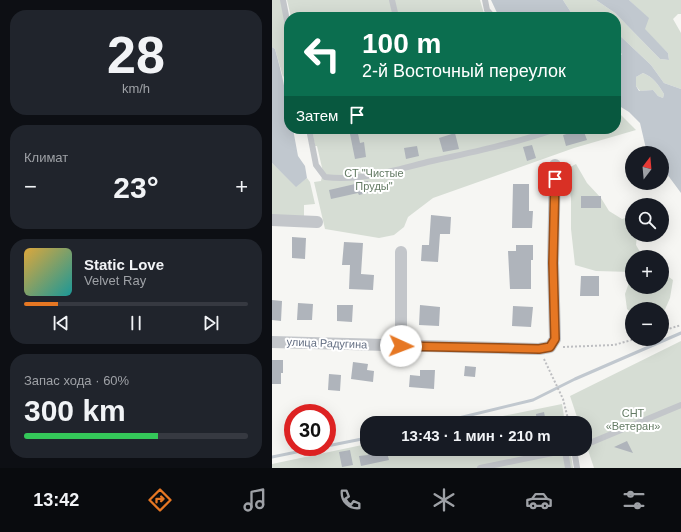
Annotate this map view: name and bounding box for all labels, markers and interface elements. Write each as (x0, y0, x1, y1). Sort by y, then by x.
text: 28 (107, 26, 165, 84)
icon: left (296, 28, 348, 80)
text: 100 m (362, 28, 441, 59)
text: 2-й Восточный переулок (362, 61, 566, 81)
text: km/h (122, 81, 150, 96)
icon: arrive (346, 104, 368, 126)
text: Затем (296, 107, 338, 124)
north arrow (625, 146, 669, 190)
map controls (625, 146, 669, 346)
text: Климат (24, 150, 68, 165)
pin (538, 162, 572, 196)
park label: СТ "Чистые Пруды" (344, 167, 404, 192)
icon: arrive (544, 168, 566, 190)
text: 23° (113, 171, 159, 204)
text: − (24, 174, 37, 199)
text: + (235, 174, 248, 199)
button: search (625, 198, 669, 242)
button: + (625, 250, 669, 294)
text: Static Love (84, 256, 164, 273)
text: Velvet Ray (84, 273, 146, 288)
button: − (625, 302, 669, 346)
icon: previous (50, 312, 72, 334)
icon: pause (125, 312, 147, 334)
icon: next (200, 312, 222, 334)
position arrow (380, 325, 422, 367)
street label: улица Радугина (286, 336, 368, 350)
text: Запас хода · 60% (24, 373, 129, 388)
text: 300 km (24, 394, 126, 427)
speed limit sign: 30 (284, 404, 336, 456)
park label: СНТ «Ветеран» (606, 407, 660, 432)
text: 13:43 · 1 мин · 210 m (401, 427, 551, 444)
icon: directions (146, 486, 174, 514)
icon: music (241, 486, 269, 514)
icon: phone (336, 486, 364, 514)
icon: climate (430, 486, 458, 514)
icon: car (525, 486, 553, 514)
icon: filters (620, 486, 648, 514)
text: 13:42 (33, 490, 79, 510)

